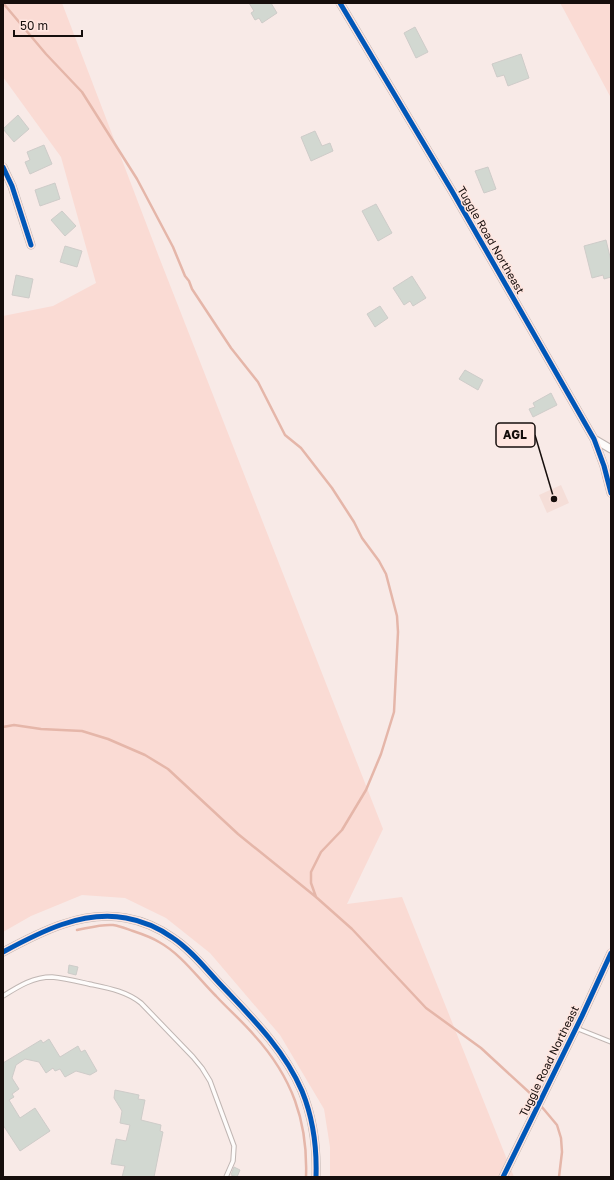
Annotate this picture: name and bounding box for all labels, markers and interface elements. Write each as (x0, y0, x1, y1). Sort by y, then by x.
scale bar (14, 12, 82, 38)
text: 50 m (20, 18, 48, 33)
street label: Tuggle Road Northeast (455, 184, 527, 296)
callout: AGL (496, 423, 535, 447)
text: AGL (503, 427, 527, 442)
street label: Tuggle Road Northeast (516, 1003, 581, 1118)

